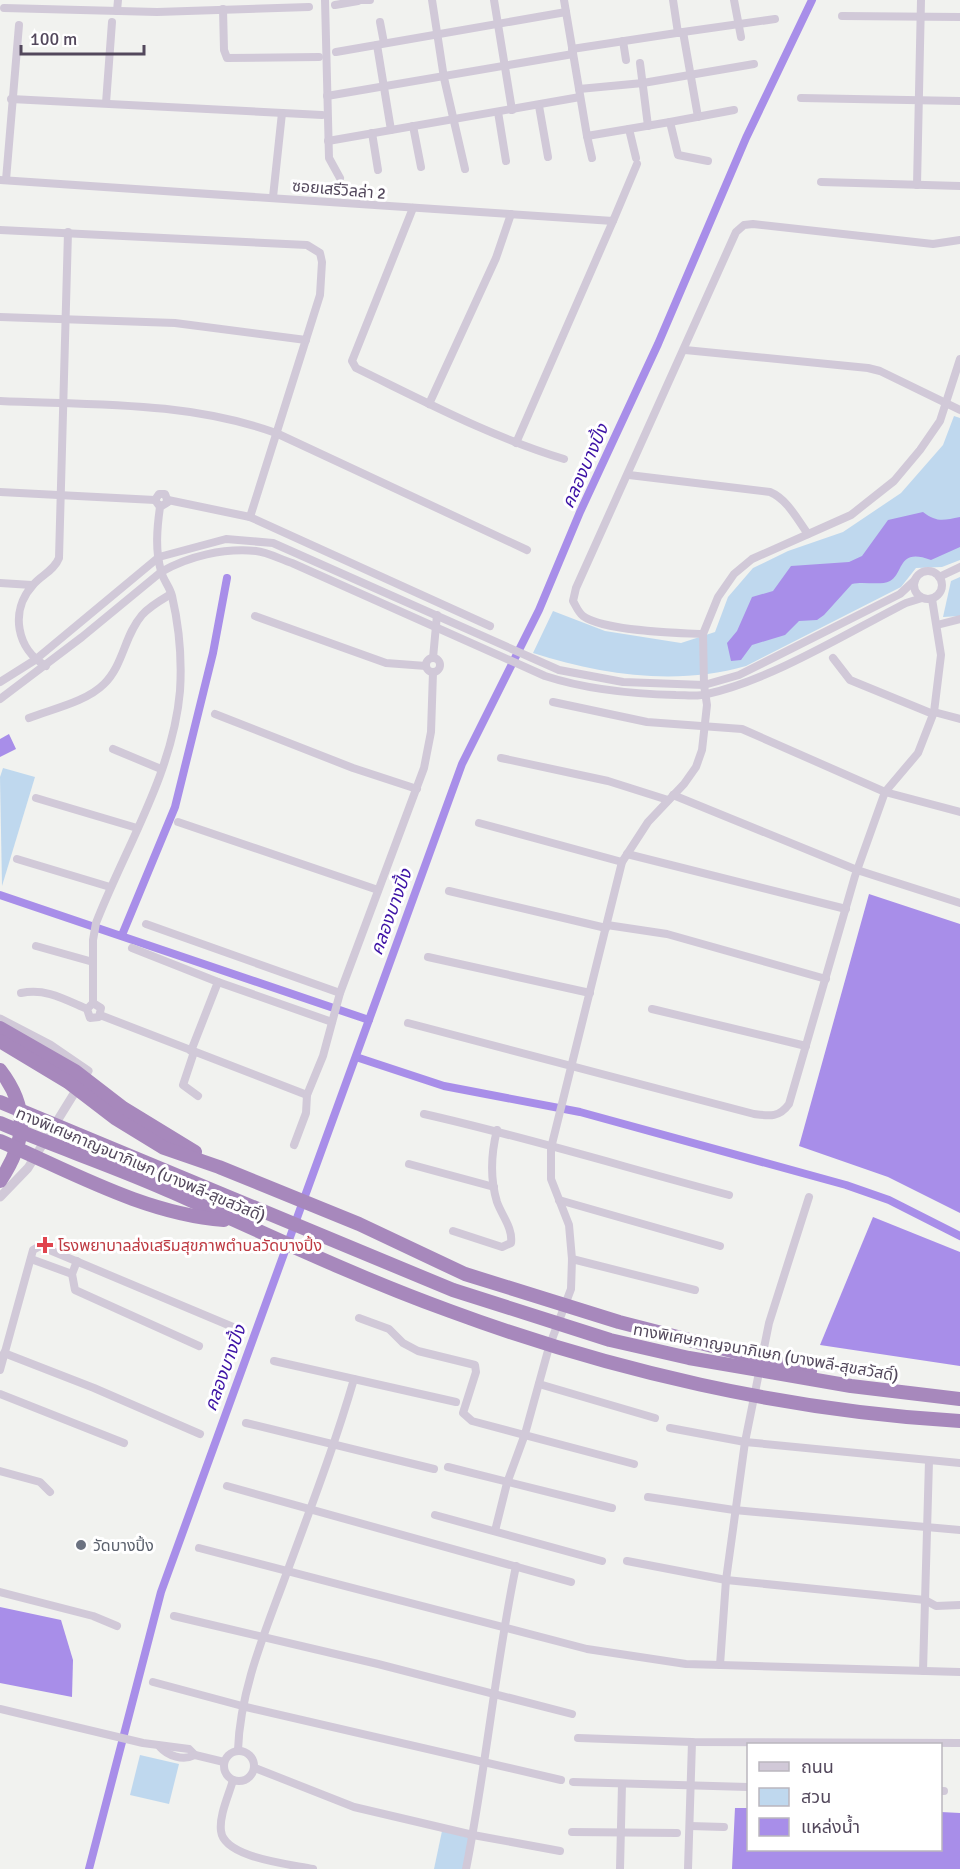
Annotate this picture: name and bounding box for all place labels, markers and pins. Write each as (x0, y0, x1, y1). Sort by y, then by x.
place label: โรงพยาบาลส่งเสริมสุขภาพตำบลวัดบางปิ้ง (58, 1235, 322, 1256)
marker: โรงพยาบาลส่งเสริมสุขภาพตำบลวัดบางปิ้ง (36, 1236, 54, 1254)
place label: วัดบางปิ้ง (93, 1535, 154, 1556)
marker: วัดบางปิ้ง (74, 1538, 88, 1552)

